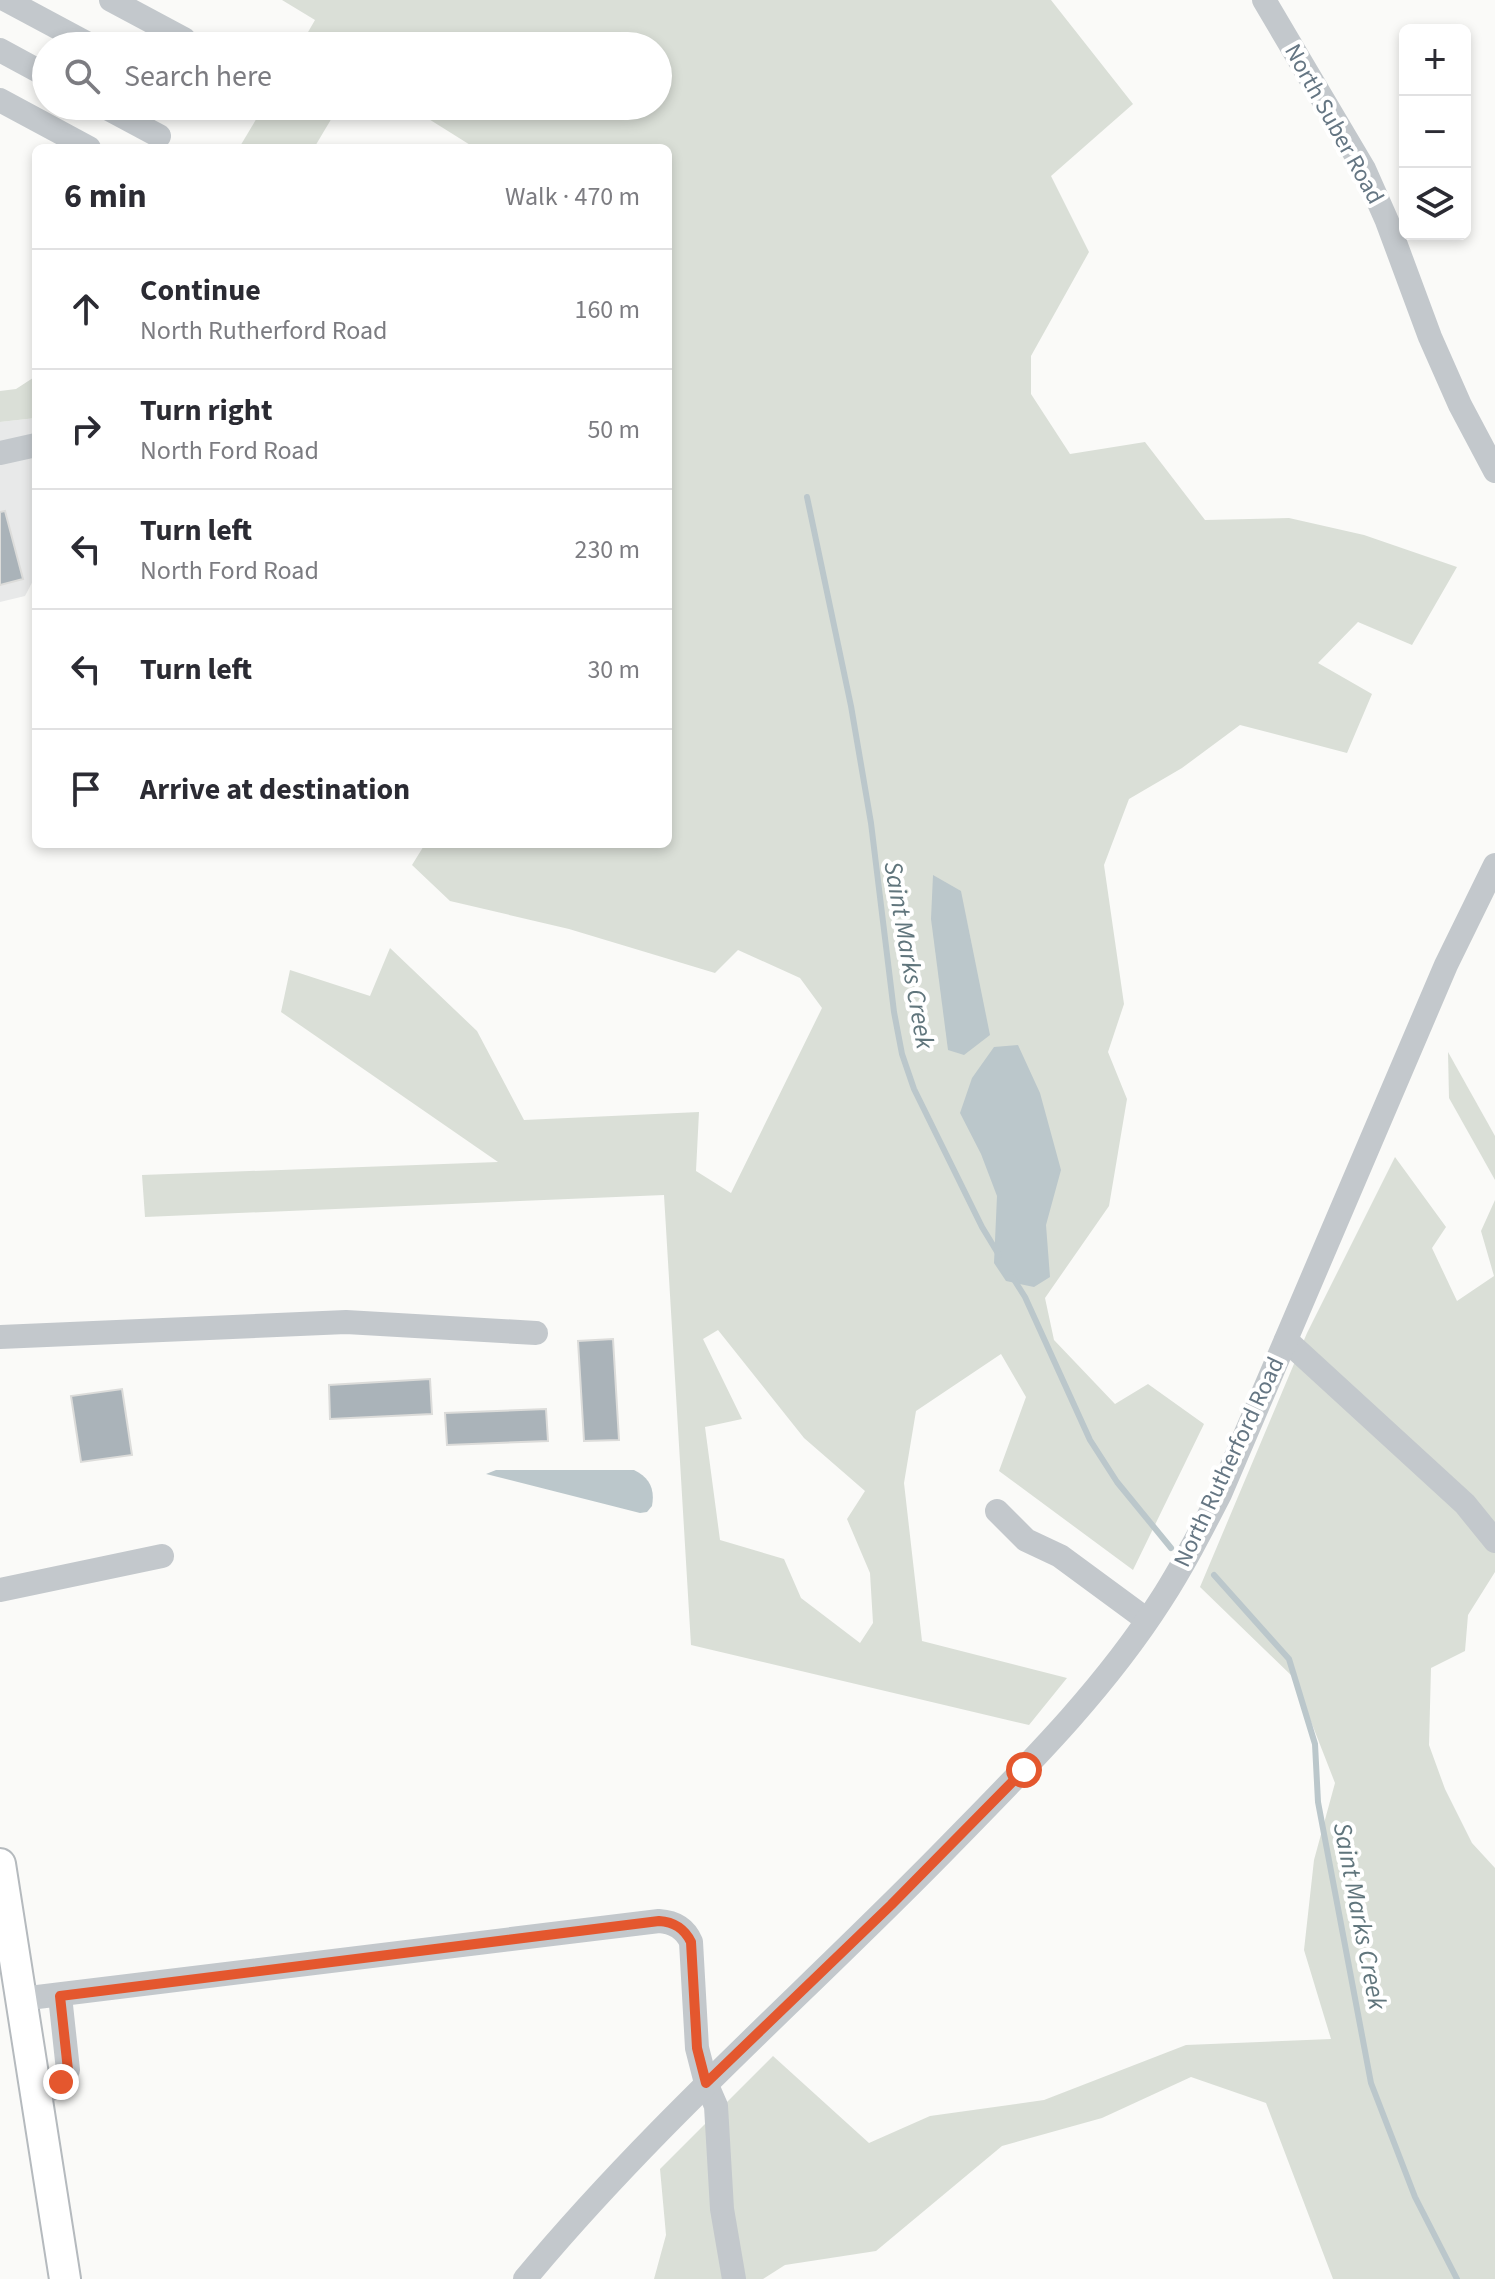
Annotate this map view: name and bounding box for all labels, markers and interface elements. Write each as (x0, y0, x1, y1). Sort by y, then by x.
map controls (1399, 24, 1471, 240)
button: + (1399, 24, 1471, 96)
search box (32, 32, 672, 120)
street label: North Suber Road (1275, 37, 1393, 211)
icon: search (60, 54, 104, 98)
text: Search here (124, 55, 272, 98)
button: − (1399, 96, 1471, 168)
button: layers (1399, 168, 1471, 240)
text: 6 min (64, 172, 147, 221)
text: Walk · 470 m (505, 178, 640, 215)
text: Continue (140, 269, 261, 312)
icon: ahead (64, 287, 108, 331)
text: 160 m (574, 291, 640, 328)
text: North Rutherford Road (140, 312, 387, 349)
text: Turn right (140, 389, 272, 432)
icon: right (64, 407, 108, 451)
text: 50 m (587, 411, 640, 448)
text: North Ford Road (140, 432, 319, 469)
text: Turn left (140, 509, 252, 552)
icon: left (64, 527, 108, 571)
text: 230 m (574, 531, 640, 568)
text: North Ford Road (140, 552, 319, 589)
icon: left (64, 647, 108, 691)
text: Turn left (140, 648, 252, 691)
text: 30 m (587, 651, 640, 688)
icon: arrive (64, 767, 108, 811)
text: Arrive at destination (140, 768, 410, 811)
water label: Saint Marks Creek (874, 858, 944, 1052)
street label: North Rutherford Road (1165, 1351, 1293, 1573)
route start (1006, 1752, 1042, 1788)
water label: Saint Marks Creek (1324, 1819, 1396, 2013)
route end (43, 2064, 79, 2100)

